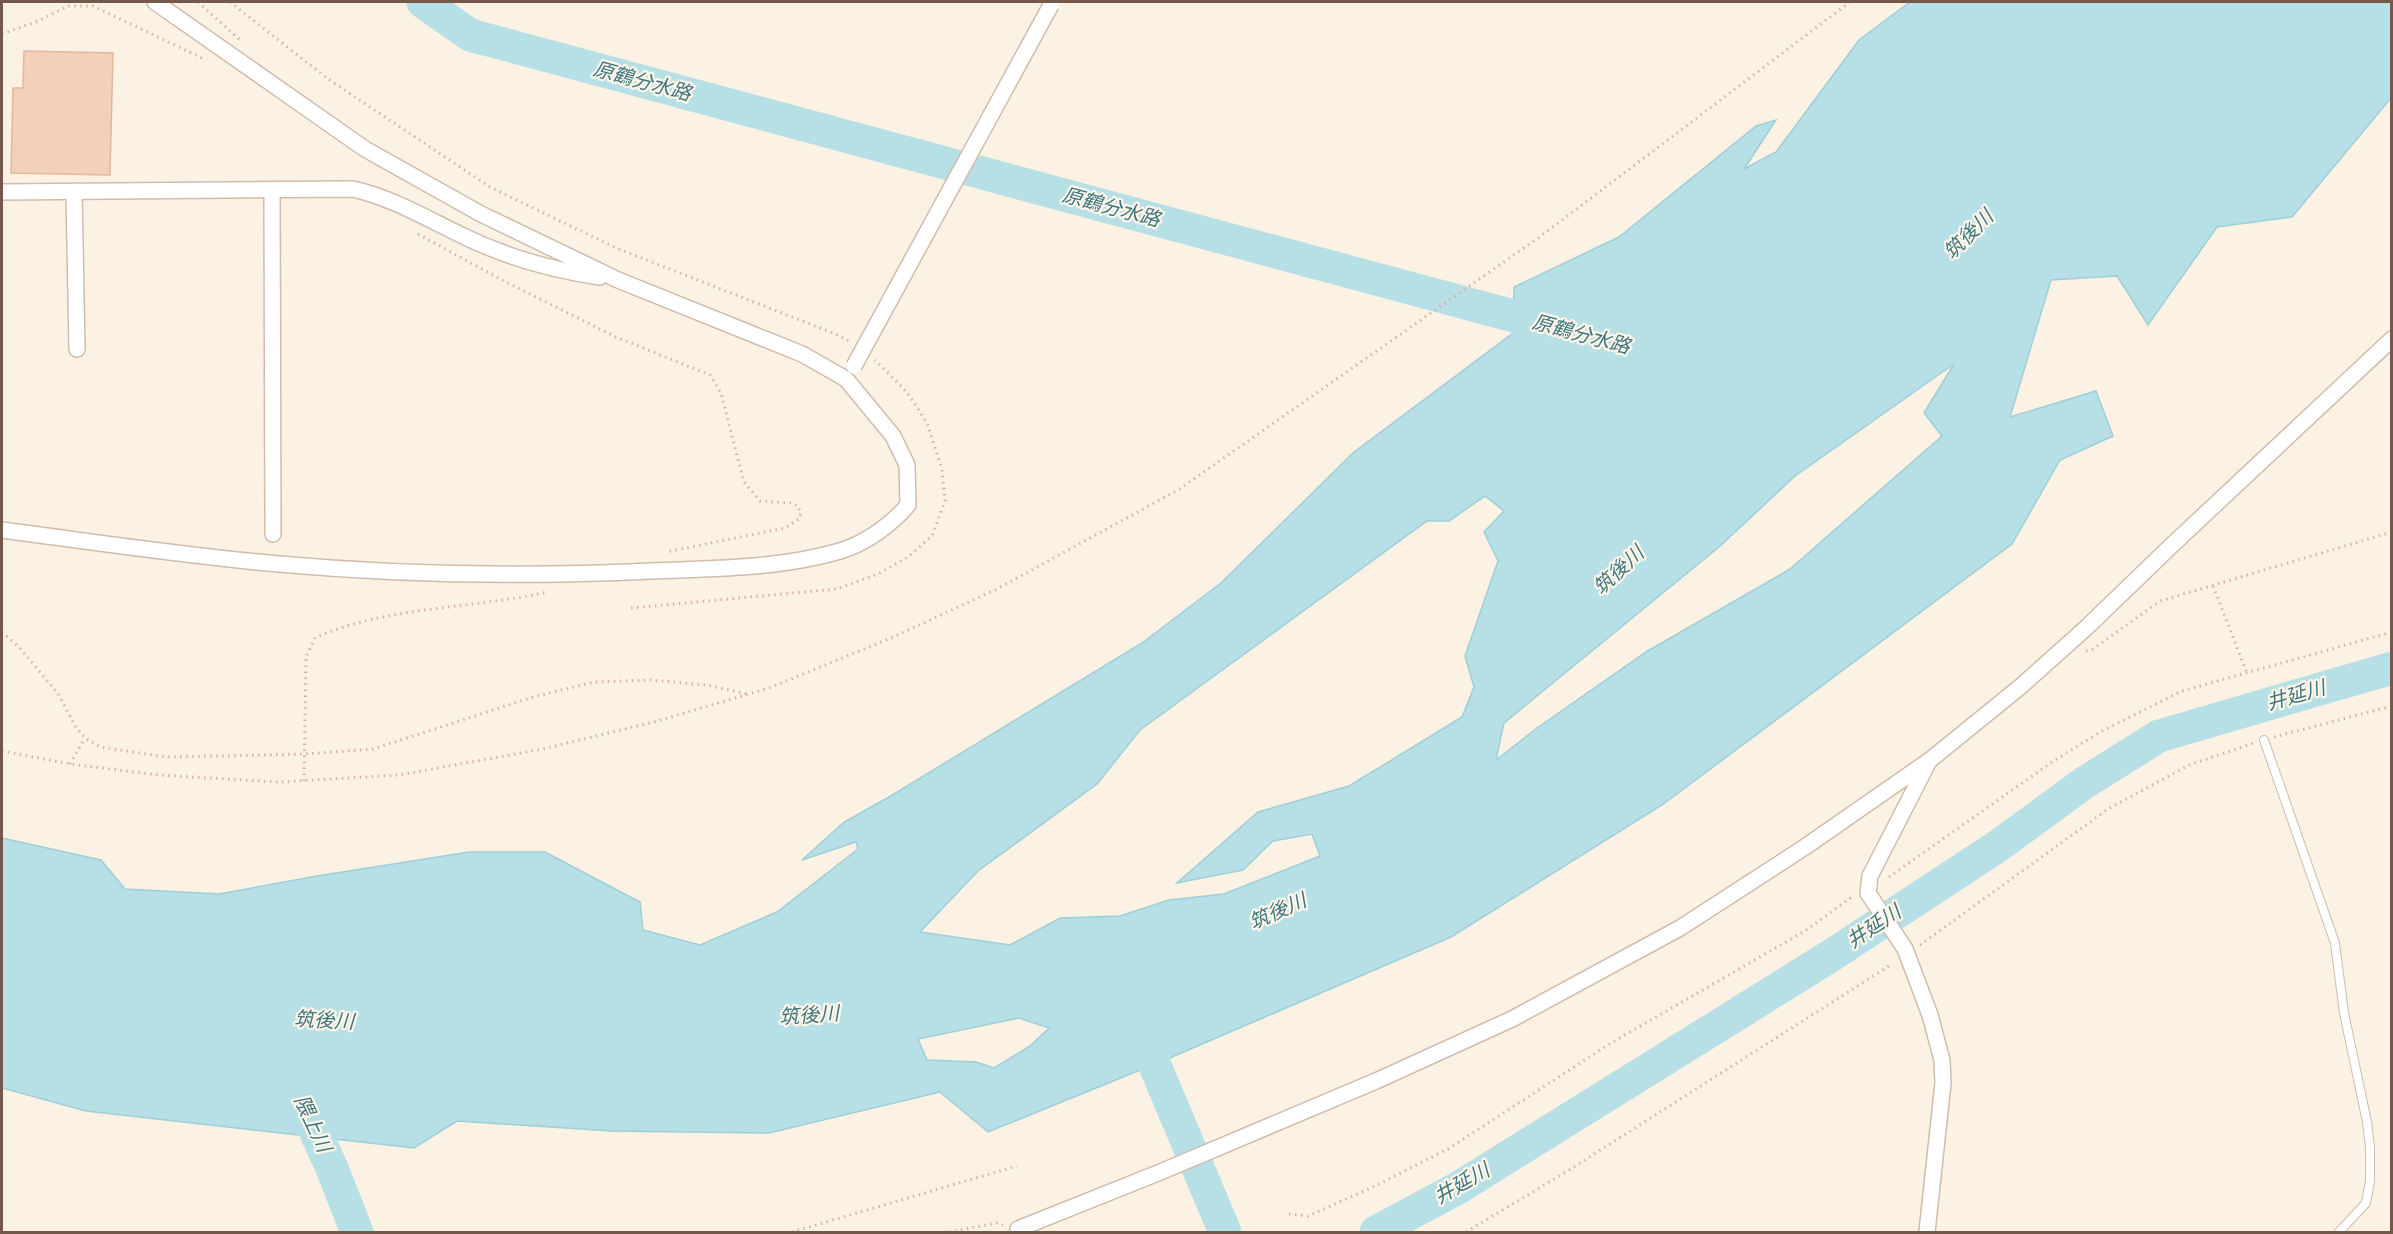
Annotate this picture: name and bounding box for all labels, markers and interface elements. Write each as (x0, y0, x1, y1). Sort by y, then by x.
water label: 原鶴分水路 (591, 57, 695, 107)
water label: 原鶴分水路 (1060, 183, 1164, 233)
water label: 筑後川 (1939, 204, 2000, 265)
water label: 原鶴分水路 (1530, 310, 1634, 360)
water label: 筑後川 (1589, 540, 1651, 600)
water label: 井延川 (2264, 676, 2330, 716)
water label: 筑後川 (1246, 888, 1312, 935)
water label: 井延川 (1842, 899, 1907, 954)
water label: 筑後川 (778, 1002, 842, 1030)
water label: 筑後川 (293, 1007, 357, 1035)
water label: 隈上川 (288, 1092, 336, 1158)
water label: 井延川 (1430, 1158, 1496, 1209)

